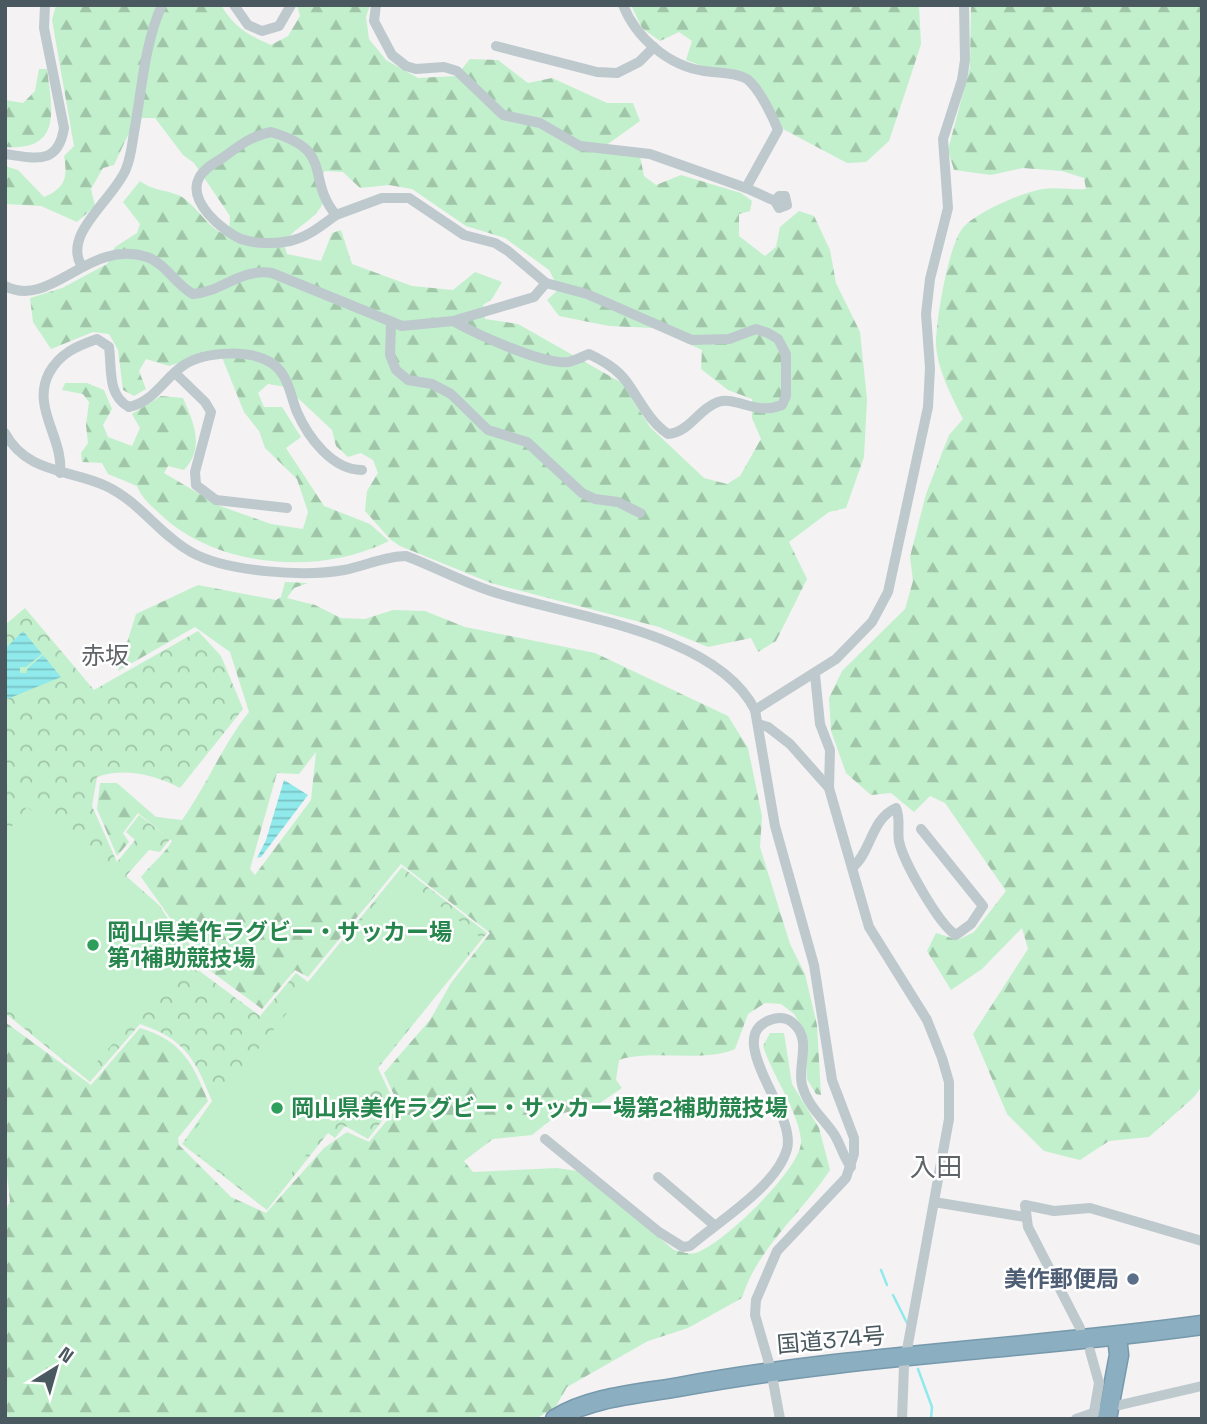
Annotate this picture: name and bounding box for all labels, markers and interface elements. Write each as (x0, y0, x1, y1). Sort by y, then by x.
district label: 赤坂 (81, 640, 129, 671)
place label: 岡山県美作ラグビー・サッカー場 第1補助競技場 (107, 917, 452, 973)
marker: 岡山県美作ラグビー・サッカー場 第1補助競技場 (85, 937, 101, 953)
place label: 岡山県美作ラグビー・サッカー場第2補助競技場 (291, 1093, 788, 1123)
marker: 岡山県美作ラグビー・サッカー場第2補助競技場 (269, 1100, 285, 1116)
district label: 入田 (910, 1150, 962, 1184)
place label: 美作郵便局 (1004, 1264, 1119, 1294)
marker: 美作郵便局 (1125, 1271, 1141, 1287)
street label: 国道374号 (775, 1320, 887, 1360)
north arrow (21, 1333, 91, 1403)
text: N (53, 1341, 79, 1369)

